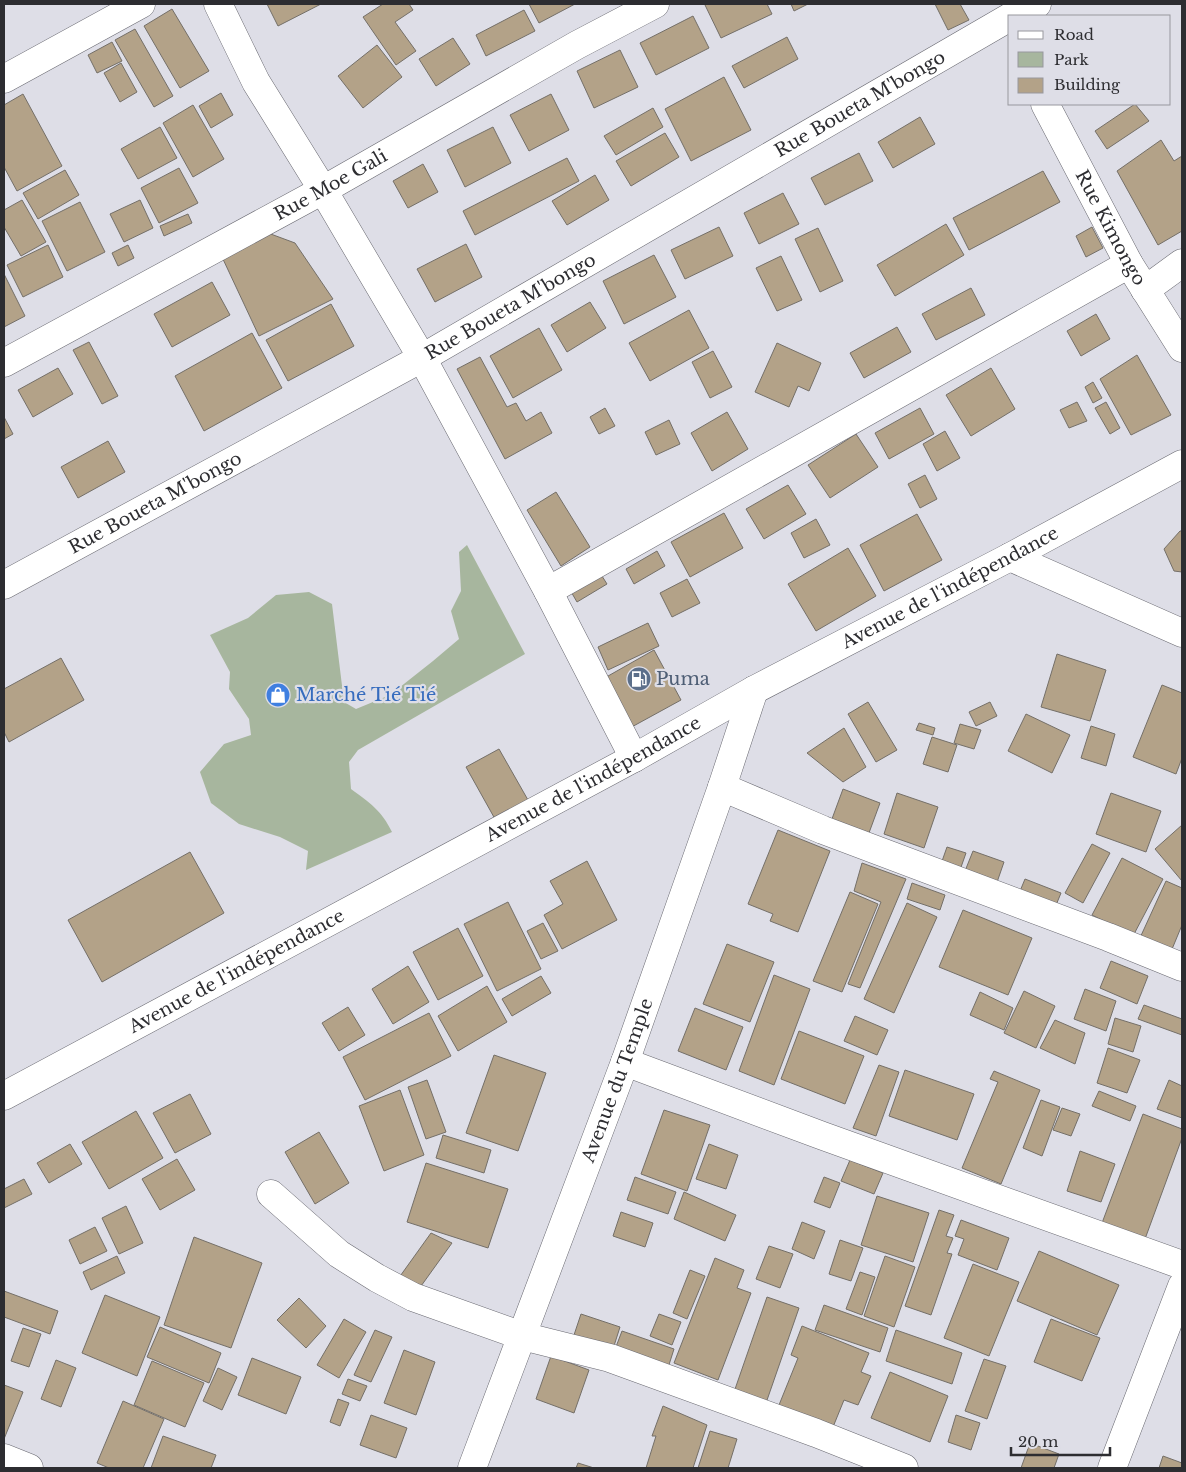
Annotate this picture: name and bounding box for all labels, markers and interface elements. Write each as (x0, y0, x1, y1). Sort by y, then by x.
legend (1008, 15, 1171, 105)
text: Road (1054, 25, 1094, 44)
street label: Rue Boueta M'bongo (771, 46, 949, 162)
text: Park (1054, 50, 1090, 69)
text: Building (1054, 75, 1121, 94)
street label: Rue Moe Gali (270, 145, 391, 225)
street label: Rue Kimongo (1071, 166, 1151, 290)
street label: Rue Boueta M'bongo (421, 249, 600, 365)
street label: Rue Boueta M'bongo (65, 447, 245, 559)
street label: Avenue de l'indépendance (837, 522, 1062, 654)
fuel station icon: Puma (626, 666, 652, 692)
place label: Puma (656, 668, 710, 690)
shop icon: Marché Tié Tié (265, 682, 291, 708)
place label: Marché Tié Tié (296, 684, 436, 706)
street label: Avenue de l'indépendance (481, 712, 705, 847)
street label: Avenue de l'indépendance (124, 904, 348, 1038)
street label: Avenue du Temple (577, 995, 658, 1166)
scale bar (1011, 1424, 1110, 1456)
text: 20 m (1018, 1432, 1058, 1451)

